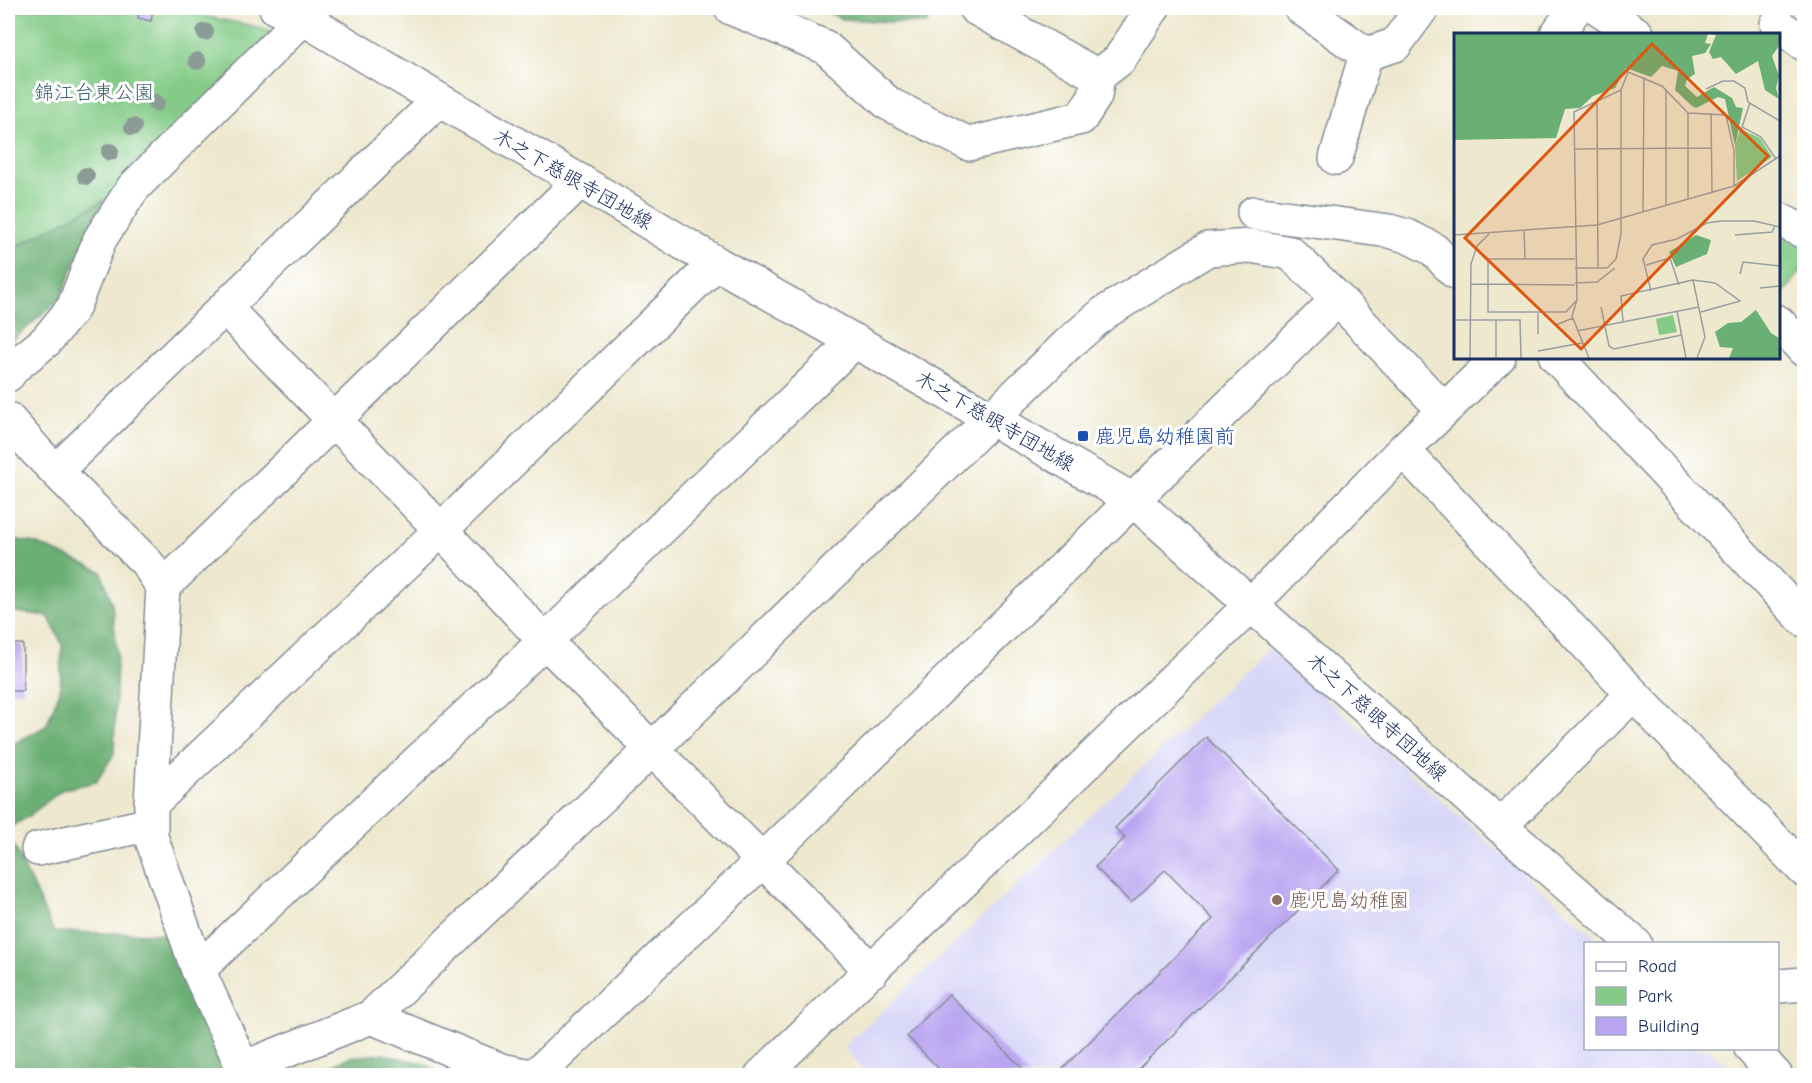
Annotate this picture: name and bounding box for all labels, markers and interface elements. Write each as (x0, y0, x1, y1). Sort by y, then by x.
inset map (1454, 33, 1779, 358)
park label: 錦江台東公園 (34, 81, 154, 104)
street label: 木之下慈眼寺団地線 (489, 124, 657, 234)
street label: 木之下慈眼寺団地線 (911, 366, 1079, 476)
place label: 鹿児島幼稚園前 (1095, 425, 1235, 448)
marker: 鹿児島幼稚園前 (1076, 429, 1090, 443)
street label: 木之下慈眼寺団地線 (1302, 648, 1452, 786)
place label: 鹿児島幼稚園 (1289, 889, 1409, 912)
marker: 鹿児島幼稚園 (1270, 893, 1284, 907)
legend (1584, 942, 1779, 1050)
text: Road (1638, 956, 1677, 977)
text: Park (1638, 986, 1673, 1007)
text: Building (1638, 1016, 1700, 1037)

